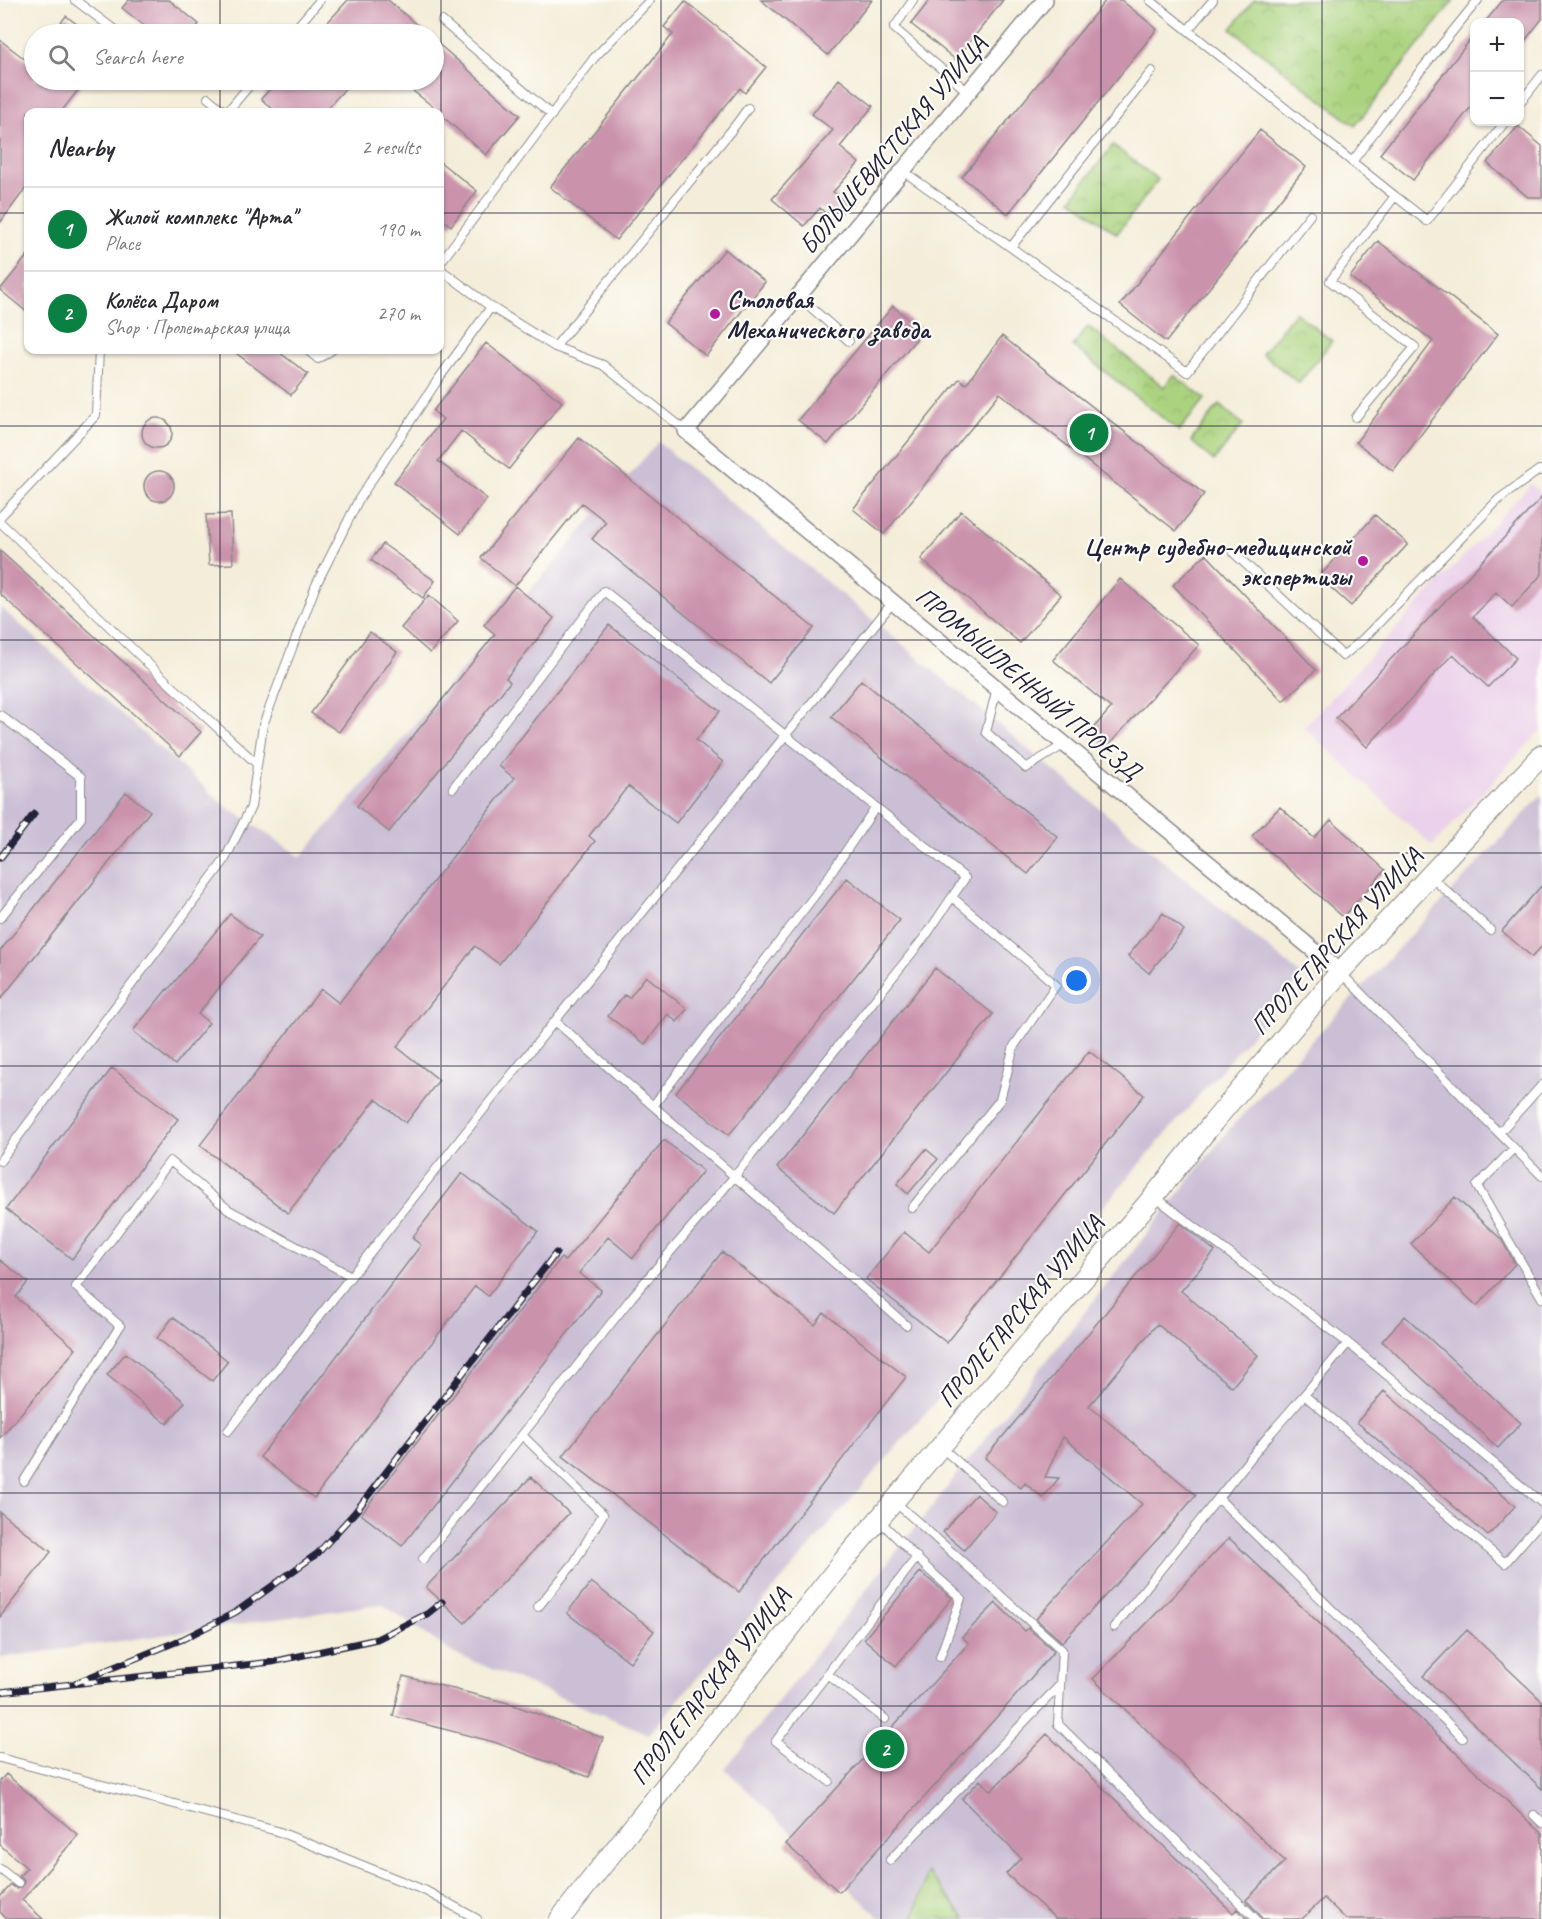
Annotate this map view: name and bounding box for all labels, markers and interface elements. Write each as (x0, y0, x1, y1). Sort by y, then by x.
map controls (1470, 18, 1524, 126)
button: + (1470, 18, 1524, 72)
search box (24, 24, 444, 90)
street label: БОЛЬШЕВИСТСКАЯ УЛИЦА (792, 28, 995, 261)
icon: search (45, 41, 78, 74)
text: Search here (93, 43, 183, 71)
button: − (1470, 72, 1524, 126)
text: Nearby (48, 131, 113, 164)
text: 2 results (361, 135, 420, 160)
text: Жилой комплекс "Арта" (105, 203, 296, 231)
text: 1 (63, 217, 72, 242)
text: 190 m (377, 217, 420, 242)
text: Place (105, 231, 140, 256)
place label: Столовая Механического завода (727, 283, 932, 346)
text: Колёса Даром (105, 287, 218, 315)
text: 2 (63, 301, 72, 326)
text: 270 m (377, 301, 420, 326)
marker: Столовая Механического завода (708, 307, 722, 321)
text: Shop · Пролетарская улица (105, 315, 289, 340)
pin: 1 (1070, 410, 1108, 456)
place label: Центр судебно-медицинской экспертизы (1084, 530, 1354, 593)
marker: Центр судебно-медицинской экспертизы (1356, 554, 1370, 568)
street label: ПРОМЫШЛЕННЫЙ ПРОЕЗД (909, 579, 1149, 788)
street label: ПРОЛЕТАРСКАЯ УЛИЦА (1243, 840, 1430, 1042)
your location (1062, 966, 1091, 995)
street label: ПРОЛЕТАРСКАЯ УЛИЦА (930, 1207, 1111, 1414)
street label: ПРОЛЕТАРСКАЯ УЛИЦА (623, 1580, 798, 1791)
pin: 2 (866, 1726, 904, 1772)

